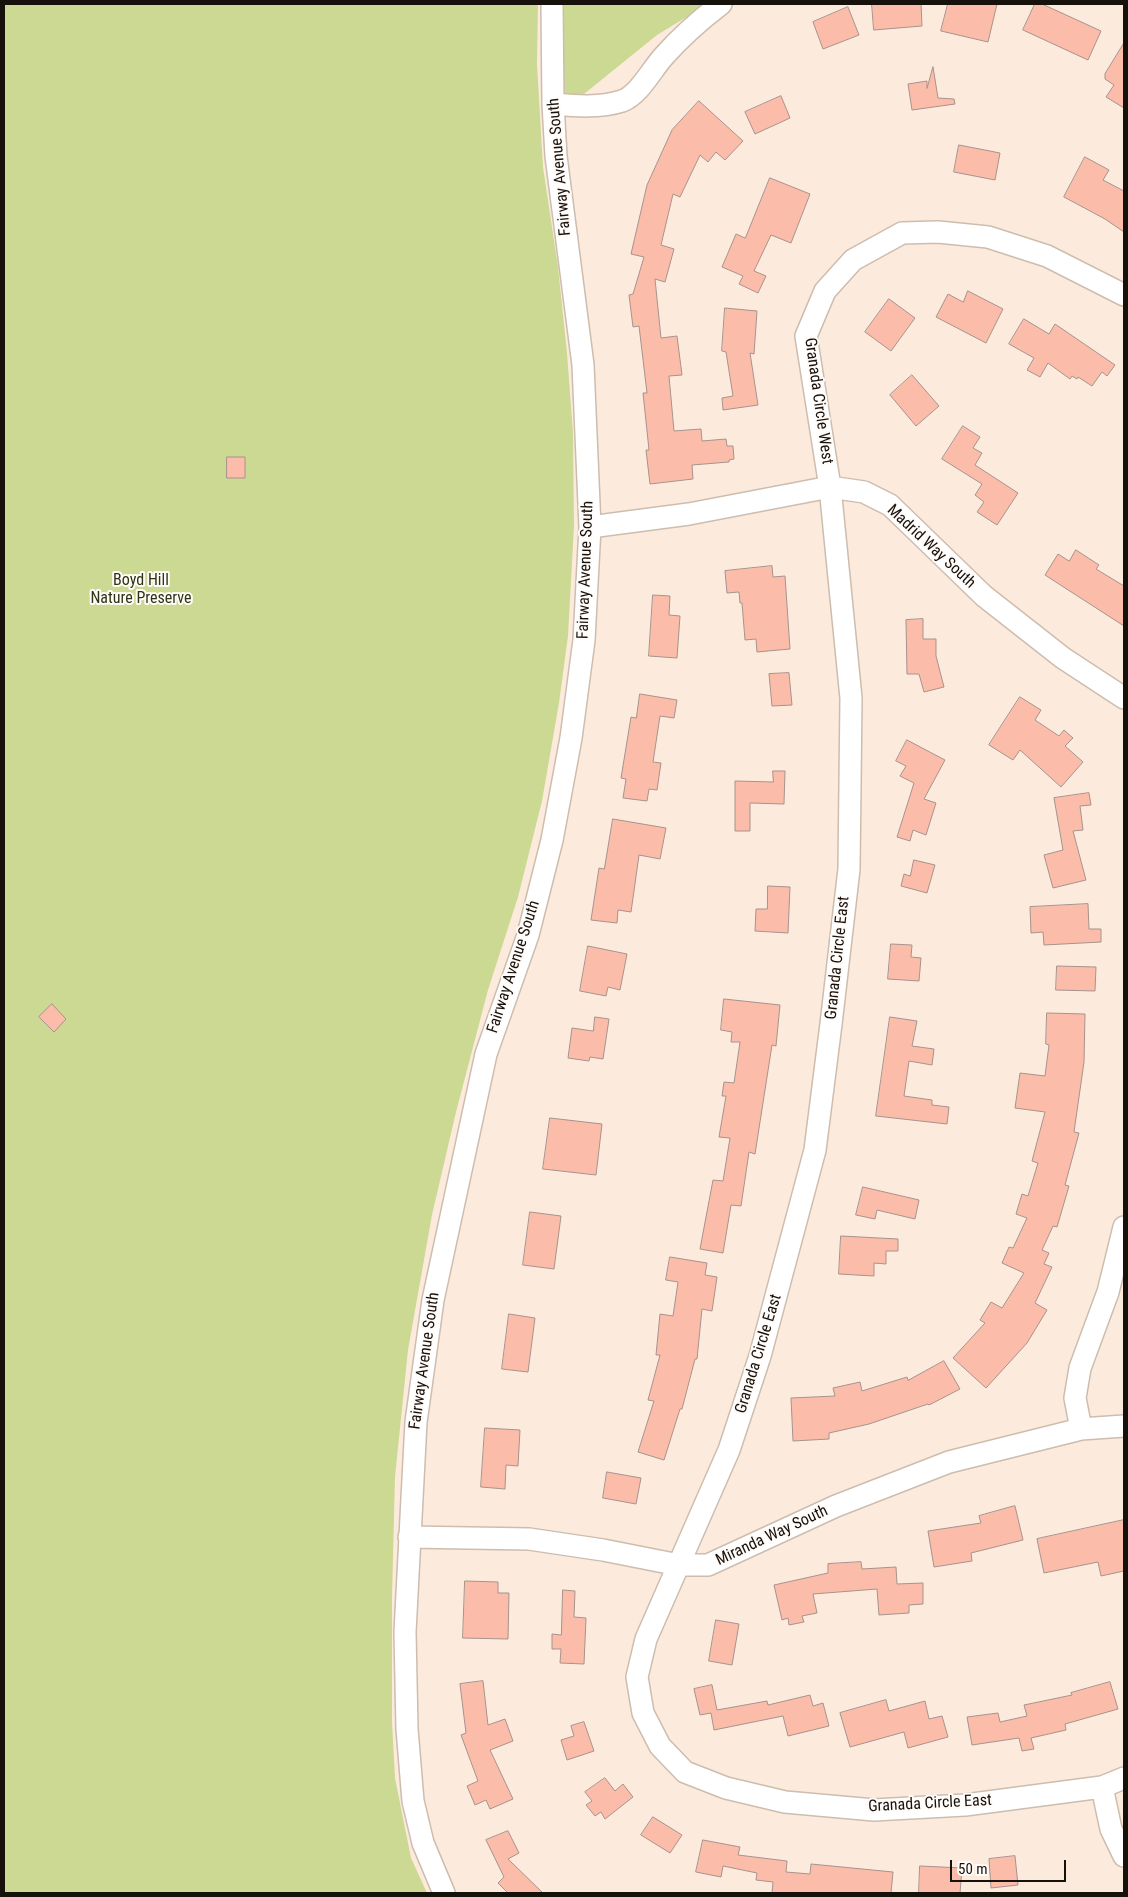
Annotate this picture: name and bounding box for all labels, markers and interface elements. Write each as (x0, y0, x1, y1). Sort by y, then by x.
street label: Fairway Avenue South (544, 97, 576, 237)
street label: Granada Circle West (800, 337, 836, 465)
street label: Fairway Avenue South (574, 501, 598, 639)
street label: Madrid Way South (883, 501, 979, 593)
park label: Boyd Hill Nature Preserve (90, 571, 192, 609)
street label: Granada Circle East (822, 895, 854, 1021)
street label: Fairway Avenue South (483, 898, 545, 1036)
street label: Fairway Avenue South (406, 1291, 444, 1431)
street label: Granada Circle East (732, 1292, 786, 1416)
street label: Miranda Way South (713, 1502, 831, 1570)
street label: Granada Circle East (868, 1791, 992, 1817)
scale bar (953, 1850, 1069, 1882)
text: 50 m (958, 1860, 988, 1878)

